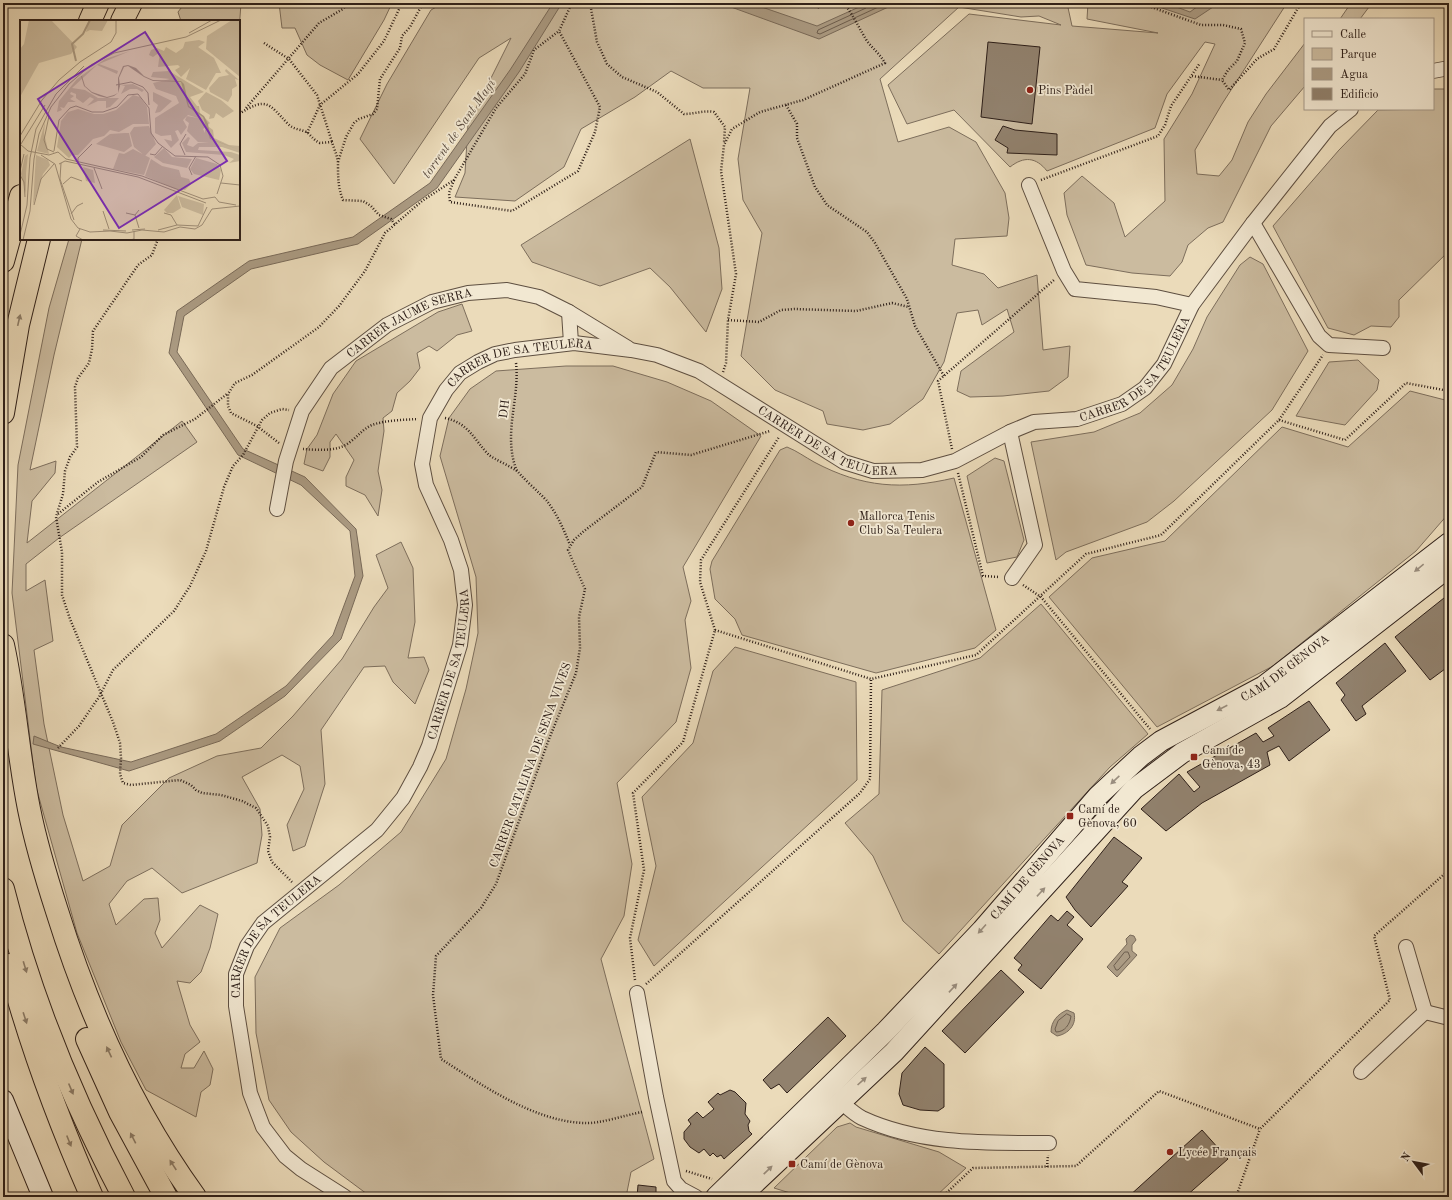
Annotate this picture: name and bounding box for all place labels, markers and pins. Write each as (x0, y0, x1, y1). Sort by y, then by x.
marker: Pins Pàdel (1025, 85, 1035, 95)
place label: Pins Pàdel (1038, 85, 1093, 97)
place label: Mallorca Tenis Club Sa Teulera (859, 511, 942, 537)
marker: Mallorca Tenis Club Sa Teulera (846, 518, 856, 528)
place label: Camí de Gènova, 43 (1202, 745, 1261, 771)
marker: Camí de Gènova, 43 (1189, 752, 1199, 762)
place label: Camí de Gènova, 60 (1078, 804, 1137, 830)
marker: Camí de Gènova, 60 (1065, 811, 1075, 821)
marker: Lycée Français (1165, 1147, 1175, 1157)
place label: Lycée Français (1178, 1147, 1257, 1159)
marker: Camí de Gènova (787, 1159, 797, 1169)
place label: Camí de Gènova (800, 1159, 883, 1171)

